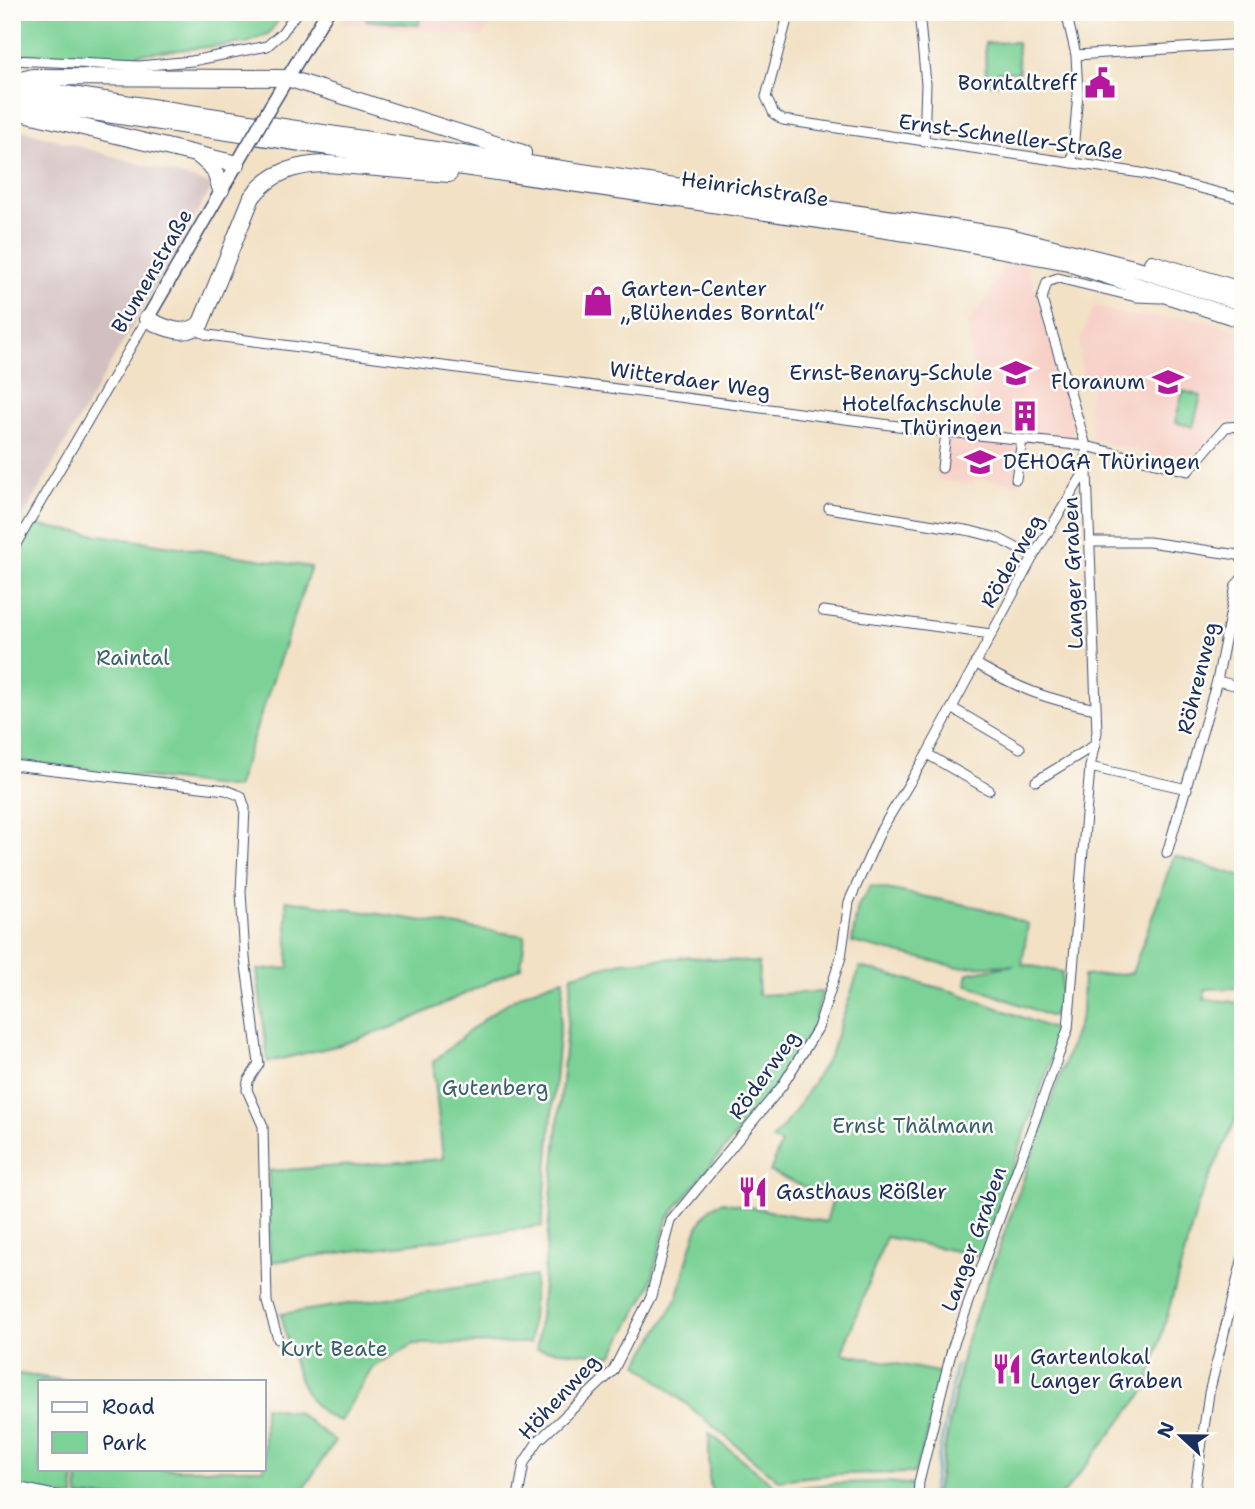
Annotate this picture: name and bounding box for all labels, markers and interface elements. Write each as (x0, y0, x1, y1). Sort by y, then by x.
public building icon: Borntaltreff (1083, 66, 1117, 100)
place label: Borntaltreff (958, 69, 1077, 97)
street label: Ernst-Schneller-Straße (897, 107, 1125, 167)
street label: Heinrichstraße (679, 165, 831, 213)
street label: Blumenstraße (105, 204, 199, 338)
place label: Garten-Center „Blühendes Borntal“ (620, 275, 824, 327)
shop icon: Garten-Center „Blühendes Borntal“ (581, 284, 615, 318)
street label: Witterdaer Weg (608, 355, 772, 405)
school or university icon: Ernst-Benary-Schule (999, 356, 1033, 390)
place label: Ernst-Benary-Schule (789, 359, 993, 387)
school or university icon: Floranum (1151, 365, 1185, 399)
place label: Floranum (1051, 368, 1145, 396)
place label: Hotelfachschule Thüringen (842, 390, 1002, 442)
building icon: Hotelfachschule Thüringen (1008, 399, 1042, 433)
school or university icon: DEHOGA Thüringen (963, 445, 997, 479)
place label: DEHOGA Thüringen (1003, 448, 1200, 476)
street label: Langer Graben (1056, 496, 1090, 650)
street label: Röderweg (974, 509, 1050, 613)
street label: Röhrenweg (1171, 619, 1225, 737)
park label: Raintal (96, 644, 170, 672)
street label: Röderweg (722, 1025, 806, 1125)
park label: Gutenberg (442, 1074, 548, 1102)
park label: Ernst Thälmann (832, 1112, 994, 1140)
street label: Langer Graben (935, 1162, 1013, 1315)
restaurant icon: Gasthaus Rößler (736, 1175, 770, 1209)
place label: Gasthaus Rößler (776, 1178, 947, 1206)
park label: Kurt Beate (280, 1335, 388, 1363)
place label: Gartenlokal Langer Graben (1030, 1343, 1183, 1395)
street label: Höhenweg (512, 1348, 606, 1446)
restaurant icon: Gartenlokal Langer Graben (990, 1352, 1024, 1386)
legend (38, 1380, 266, 1470)
text: Road (102, 1393, 155, 1421)
north arrow (1146, 1400, 1216, 1470)
text: N (1151, 1418, 1180, 1441)
text: Park (102, 1429, 147, 1457)

